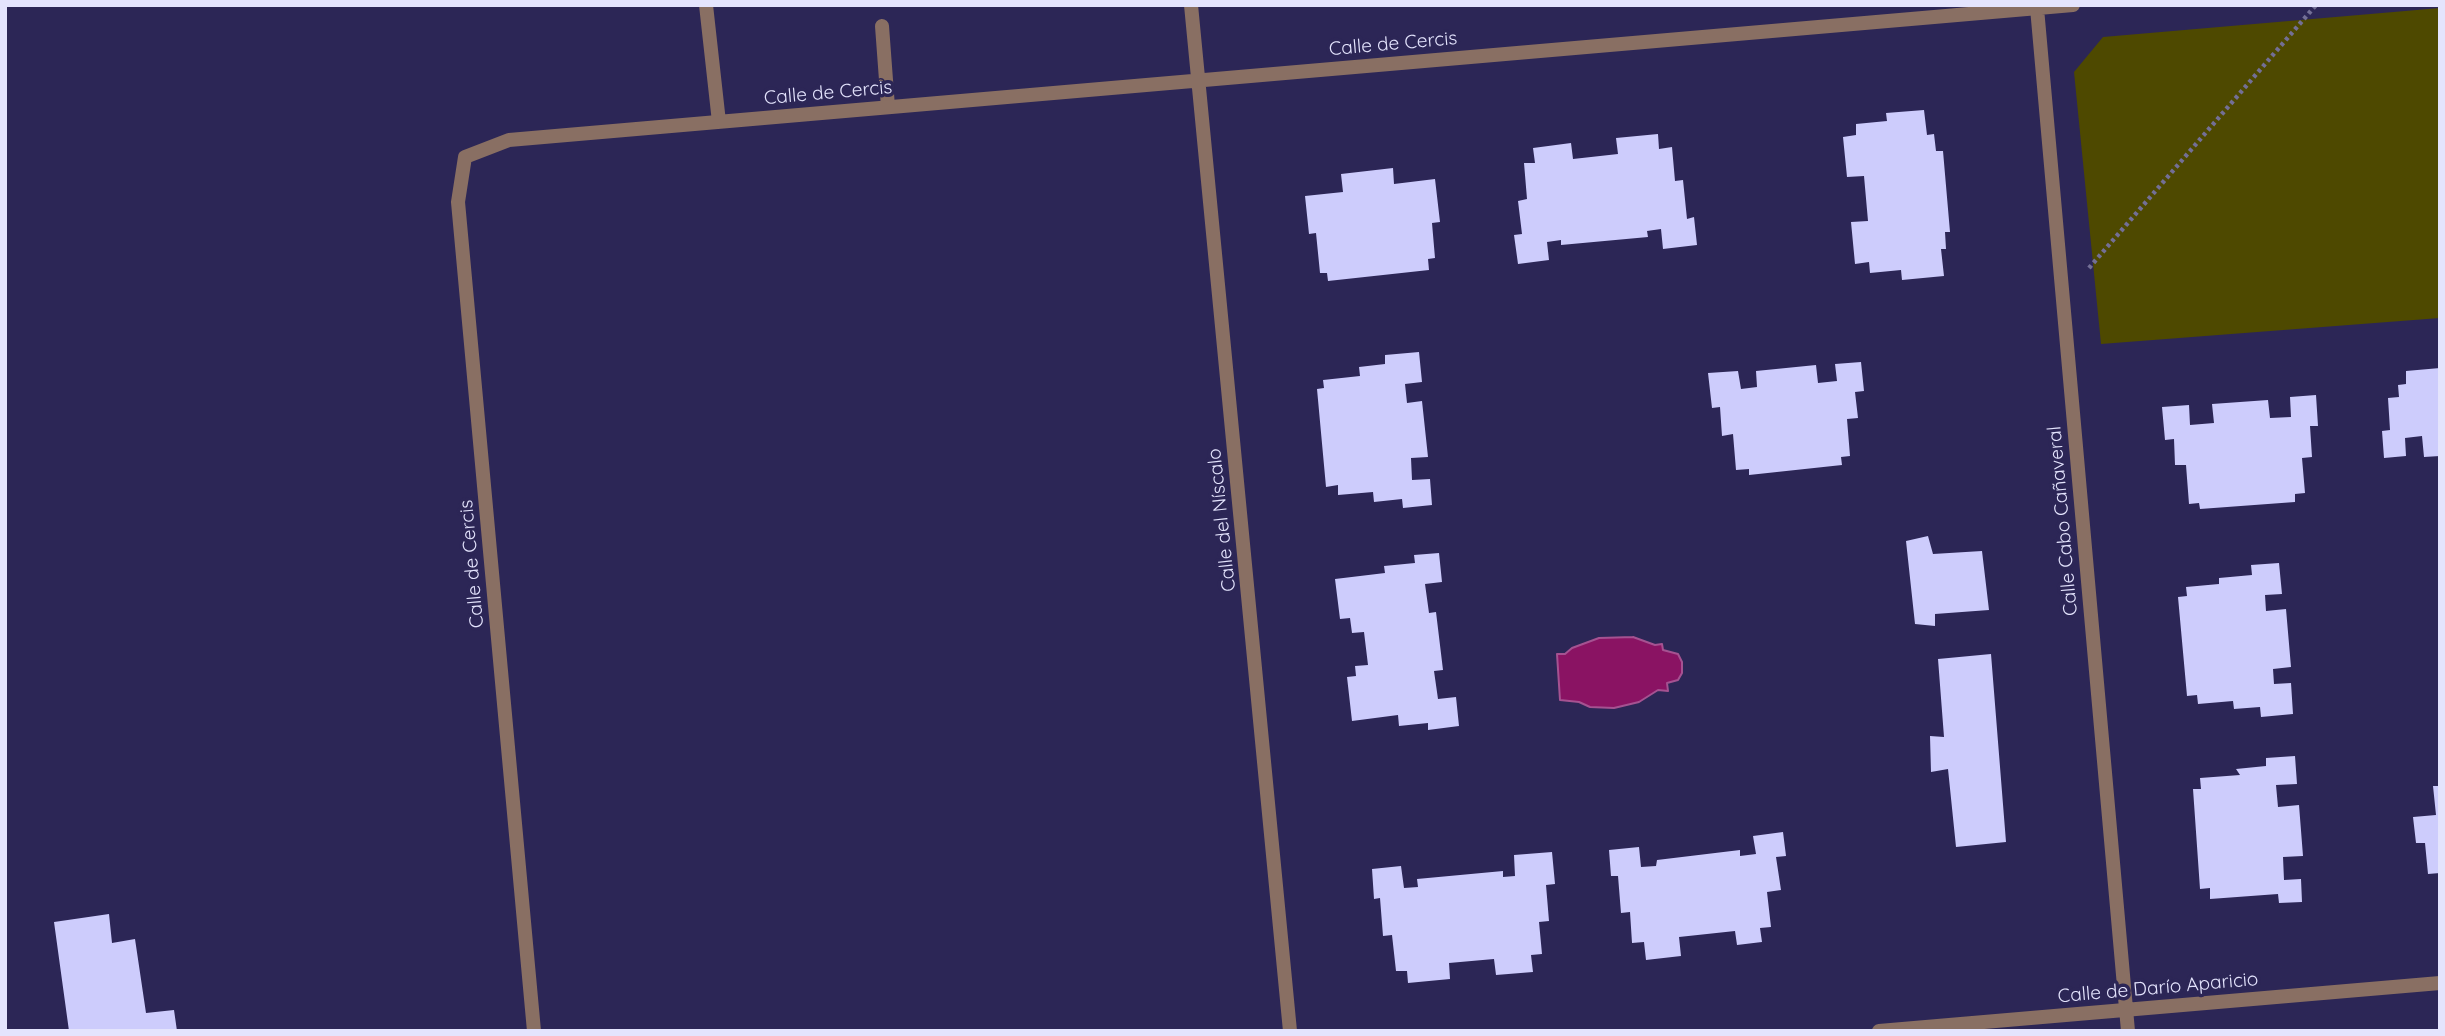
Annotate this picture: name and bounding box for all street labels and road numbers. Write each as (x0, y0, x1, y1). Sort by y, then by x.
street label: Calle de Cercis (1328, 27, 1458, 61)
street label: Calle de Cercis (763, 76, 893, 110)
street label: Calle Cabo Cañaveral (2043, 425, 2083, 617)
street label: Calle del Níscalo (1203, 447, 1241, 593)
street label: Calle de Cercis (455, 499, 489, 629)
street label: Calle de Darío Aparicio (2057, 968, 2259, 1008)

